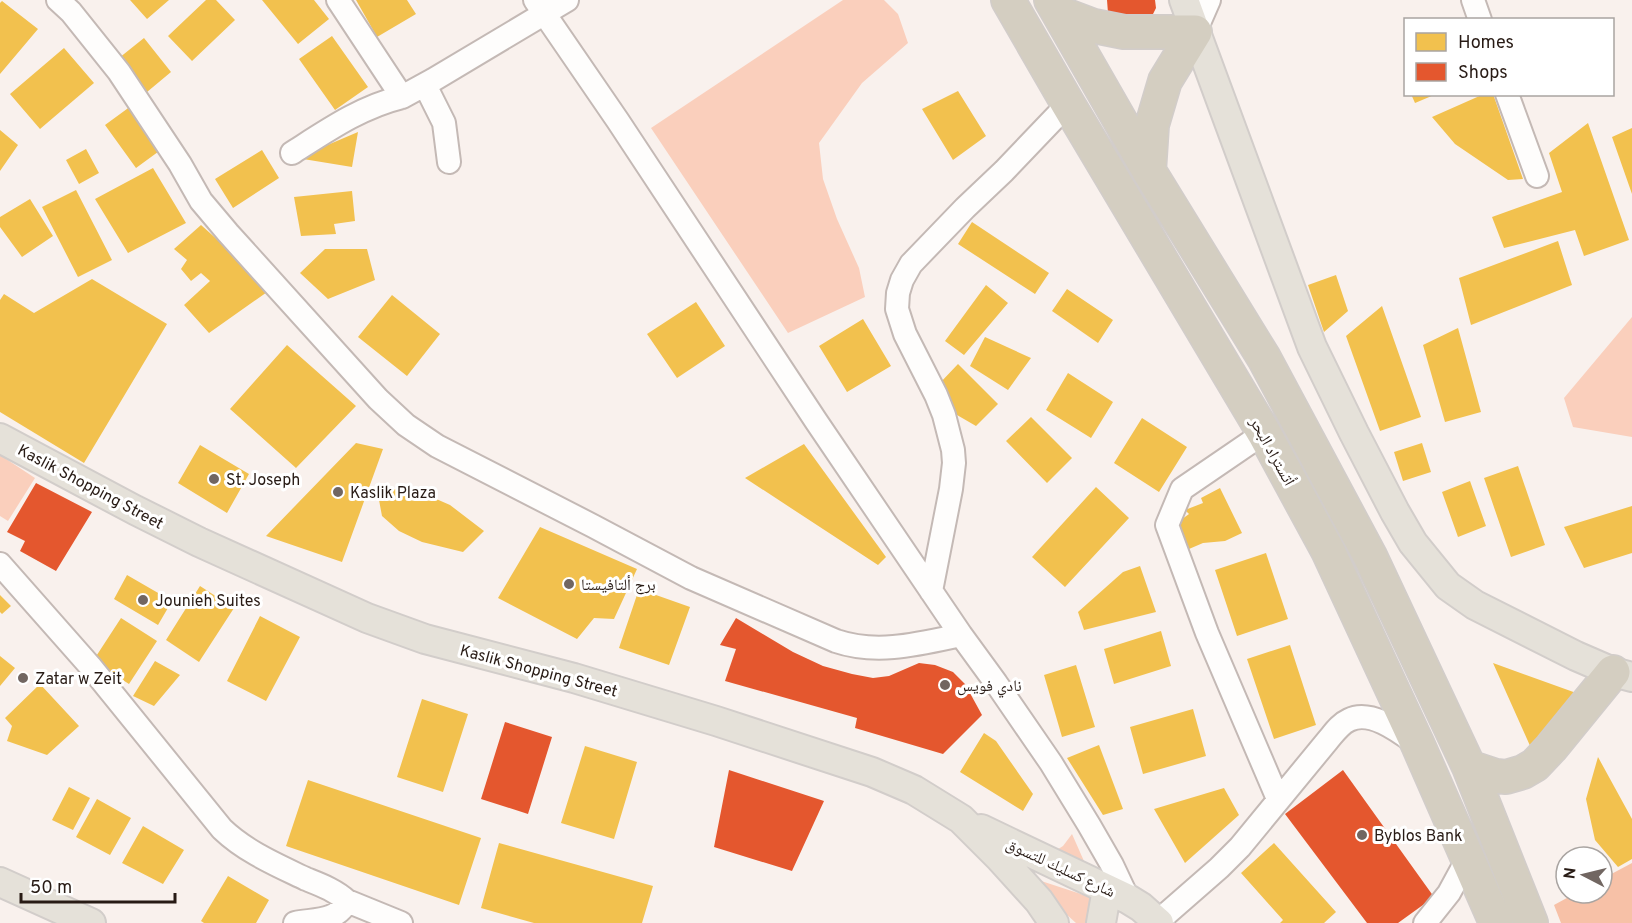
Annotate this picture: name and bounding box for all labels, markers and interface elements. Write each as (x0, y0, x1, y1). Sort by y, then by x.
legend (1404, 18, 1614, 96)
text: Homes (1458, 32, 1514, 55)
text: Shops (1458, 62, 1508, 85)
street label: أتستراد البحر (1244, 413, 1299, 490)
street label: Kaslik Shopping Street (14, 441, 167, 535)
place label: St. Joseph (226, 471, 300, 491)
marker: St. Joseph (207, 472, 221, 486)
place label: Kaslik Plaza (350, 484, 436, 504)
marker: Kaslik Plaza (331, 485, 345, 499)
place label: برج ألتافيستا (581, 575, 656, 596)
marker: برج ألتافيستا (562, 577, 576, 591)
place label: Jounieh Suites (155, 592, 261, 612)
marker: Jounieh Suites (136, 593, 150, 607)
street label: Kaslik Shopping Street (457, 641, 620, 703)
place label: Zatar w Zeit (35, 670, 122, 690)
marker: Zatar w Zeit (16, 671, 30, 685)
place label: نادي فويس (957, 677, 1022, 698)
marker: نادي فويس (938, 678, 952, 692)
place label: Byblos Bank (1374, 827, 1463, 847)
marker: Byblos Bank (1355, 828, 1369, 842)
street label: شارع كسليك للتسوق (1002, 835, 1118, 903)
north arrow (1554, 845, 1614, 905)
scale bar (21, 866, 176, 904)
text: N (1560, 866, 1582, 880)
text: 50 m (30, 877, 72, 900)

